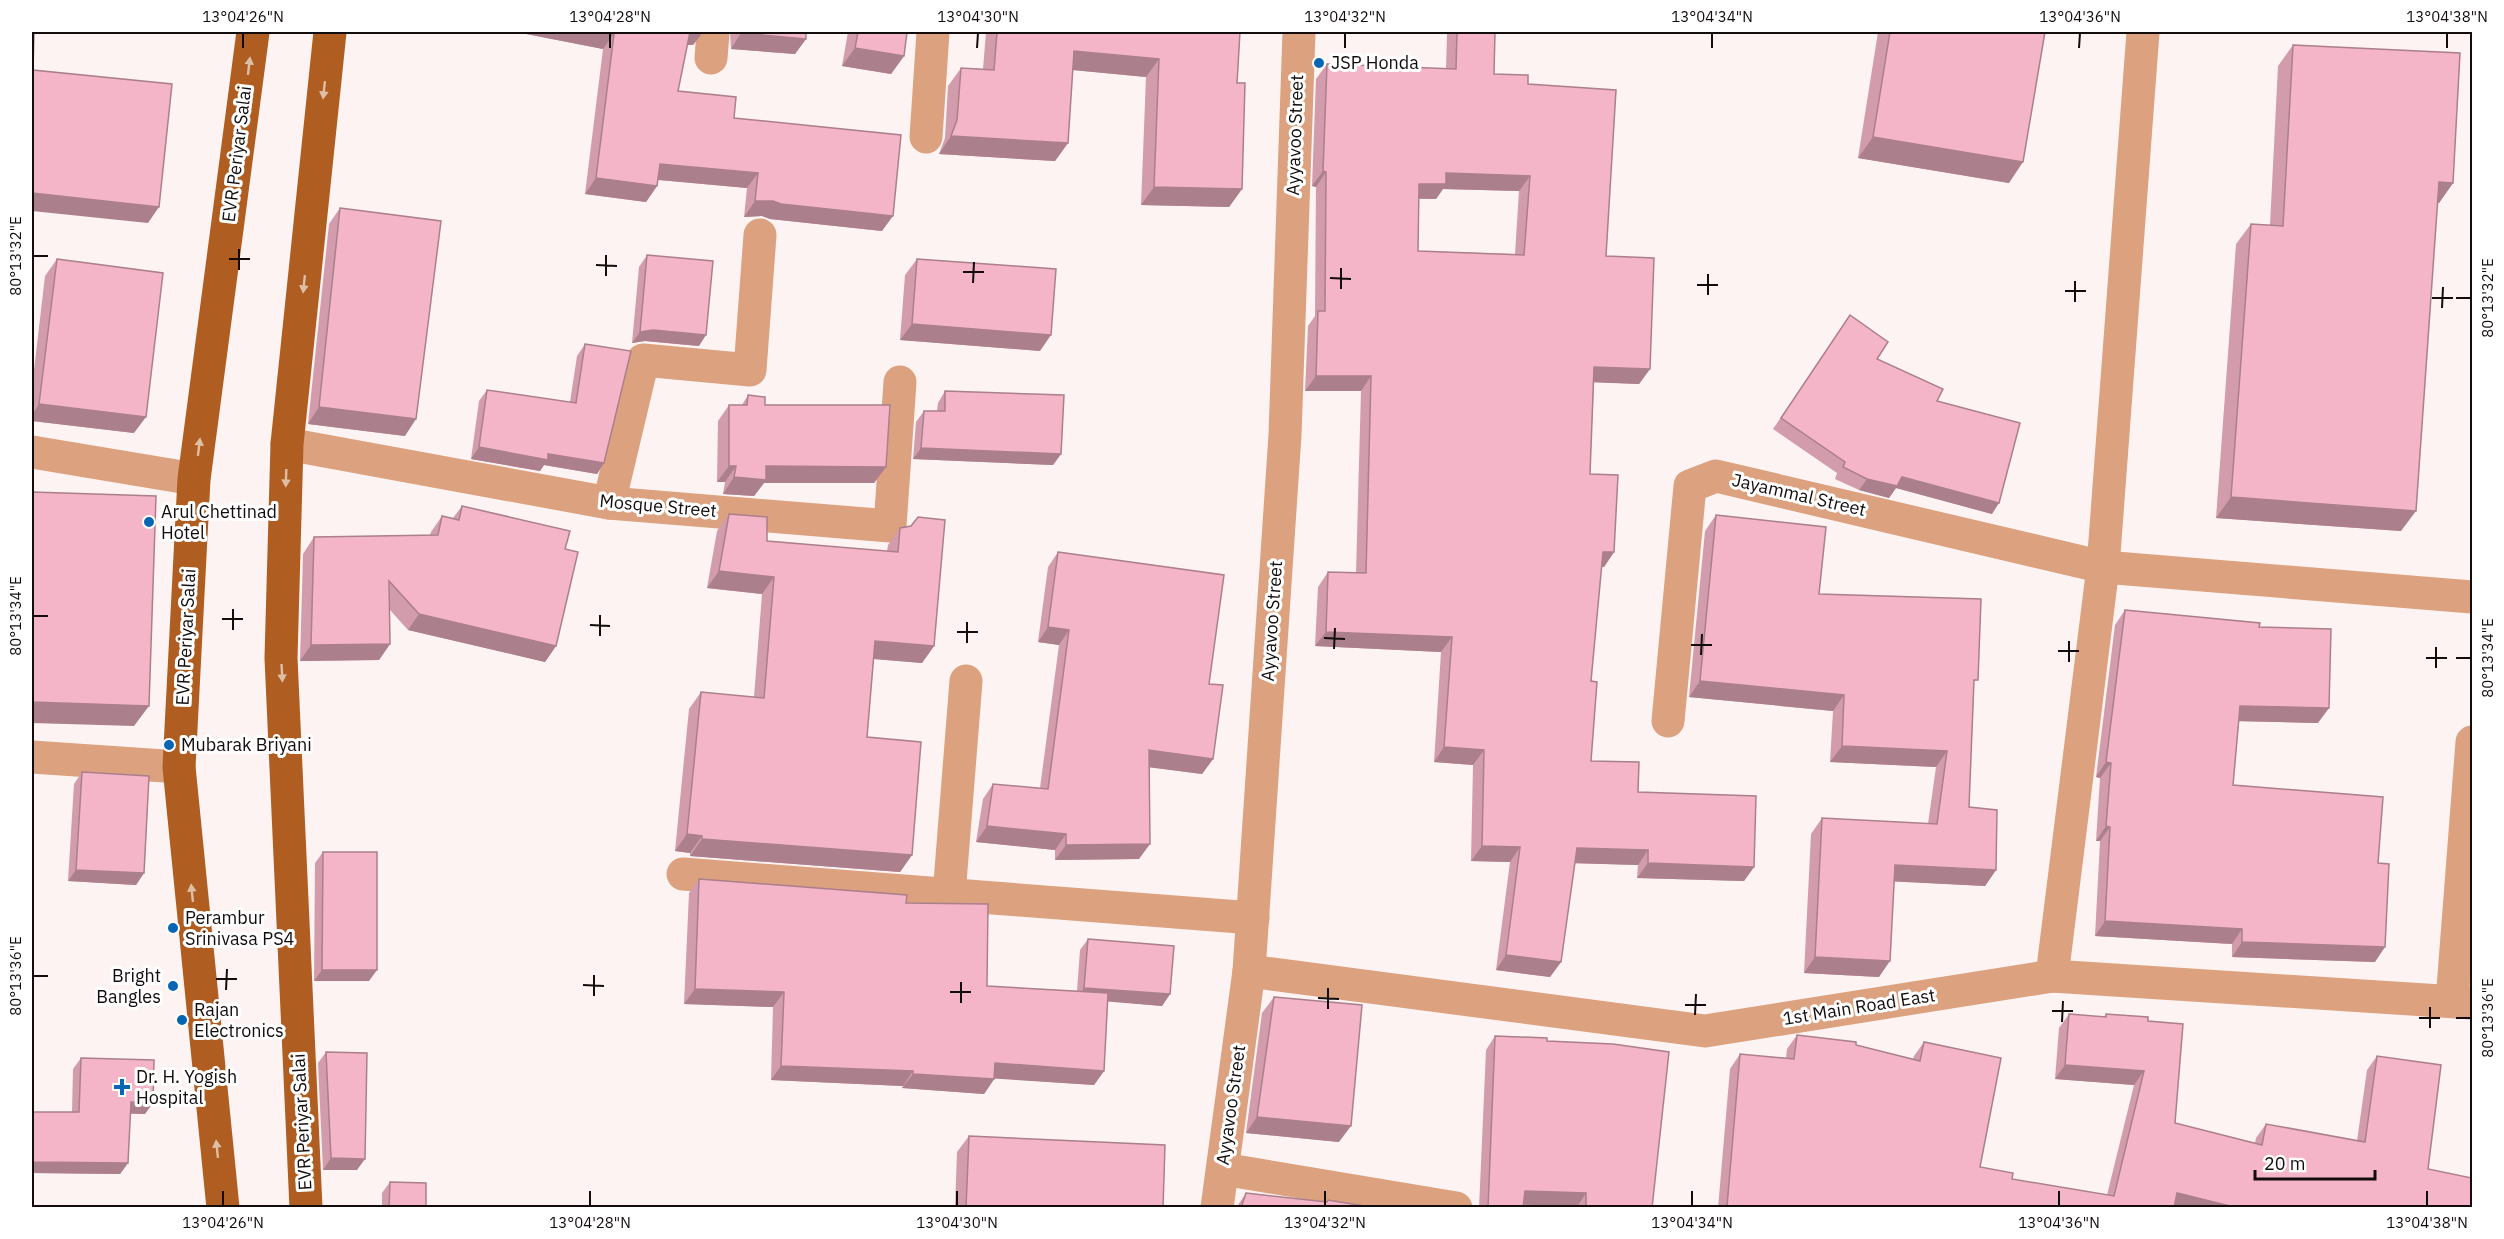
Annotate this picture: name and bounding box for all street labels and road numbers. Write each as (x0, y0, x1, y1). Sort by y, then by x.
street label: Ayyavoo Street (1281, 74, 1308, 196)
street label: EVR Periyar Salai (217, 85, 256, 223)
street label: Jayammal Street (1730, 468, 1868, 521)
street label: Mosque Street (598, 489, 718, 522)
street label: Ayyavoo Street (1256, 560, 1287, 682)
street label: EVR Periyar Salai (170, 568, 201, 706)
street label: 1st Main Road East (1781, 983, 1937, 1030)
street label: Ayyavoo Street (1211, 1043, 1250, 1166)
street label: EVR Periyar Salai (286, 1053, 317, 1191)

